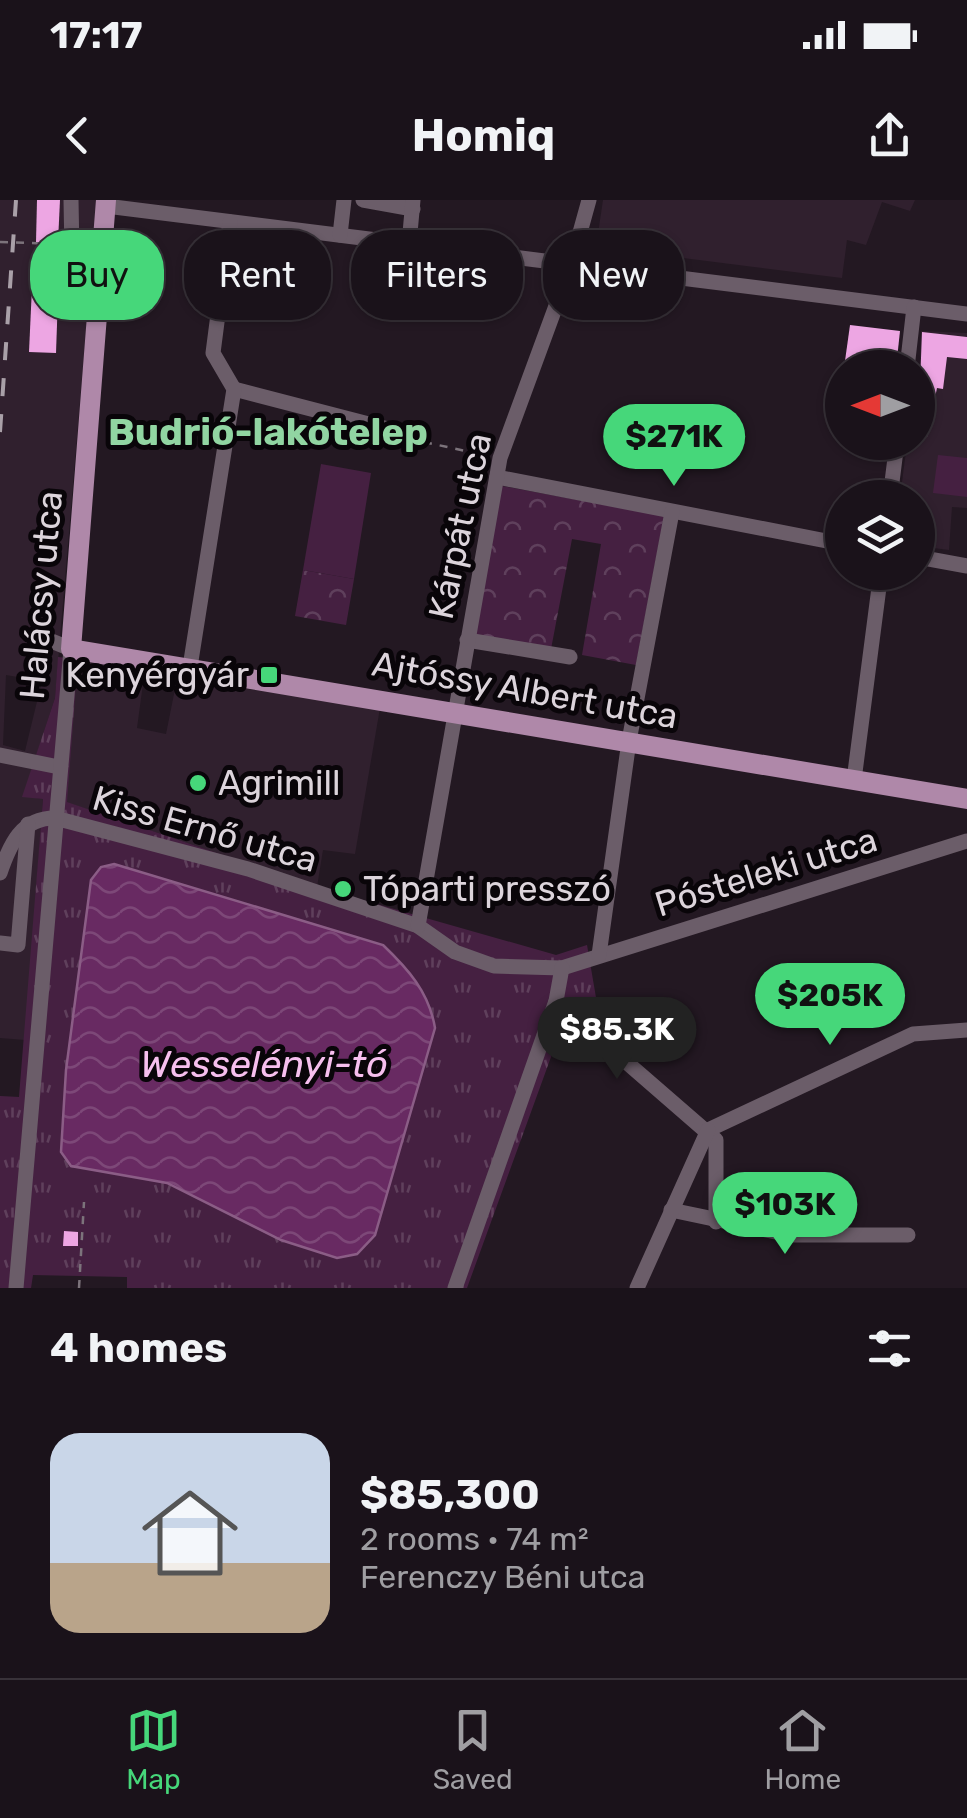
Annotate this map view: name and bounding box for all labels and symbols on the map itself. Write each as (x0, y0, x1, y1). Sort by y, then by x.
north arrow (825, 350, 935, 460)
pin: $271K (604, 404, 744, 489)
district label: Budrió-lakótelep (108, 409, 428, 455)
street label: Kárpát utca (420, 429, 500, 623)
street label: Halácsy utca (11, 489, 71, 701)
street label: Ajtóssy Albert utca (369, 642, 681, 738)
place label: Kenyérgyár (65, 654, 249, 696)
marker: Kenyérgyár (258, 664, 280, 686)
place label: Agrimill (218, 762, 341, 804)
marker: Agrimill (187, 772, 209, 794)
street label: Kiss Ernő utca (88, 777, 322, 881)
street label: Pósteleki utca (650, 818, 882, 926)
place label: Tóparti presszó (363, 868, 611, 910)
marker: Tóparti presszó (332, 878, 354, 900)
pin: $205K (760, 963, 900, 1048)
pin: $85.3K (536, 997, 698, 1082)
water label: Wesselényi-tó (140, 1041, 388, 1087)
pin: $103K (715, 1172, 855, 1257)

